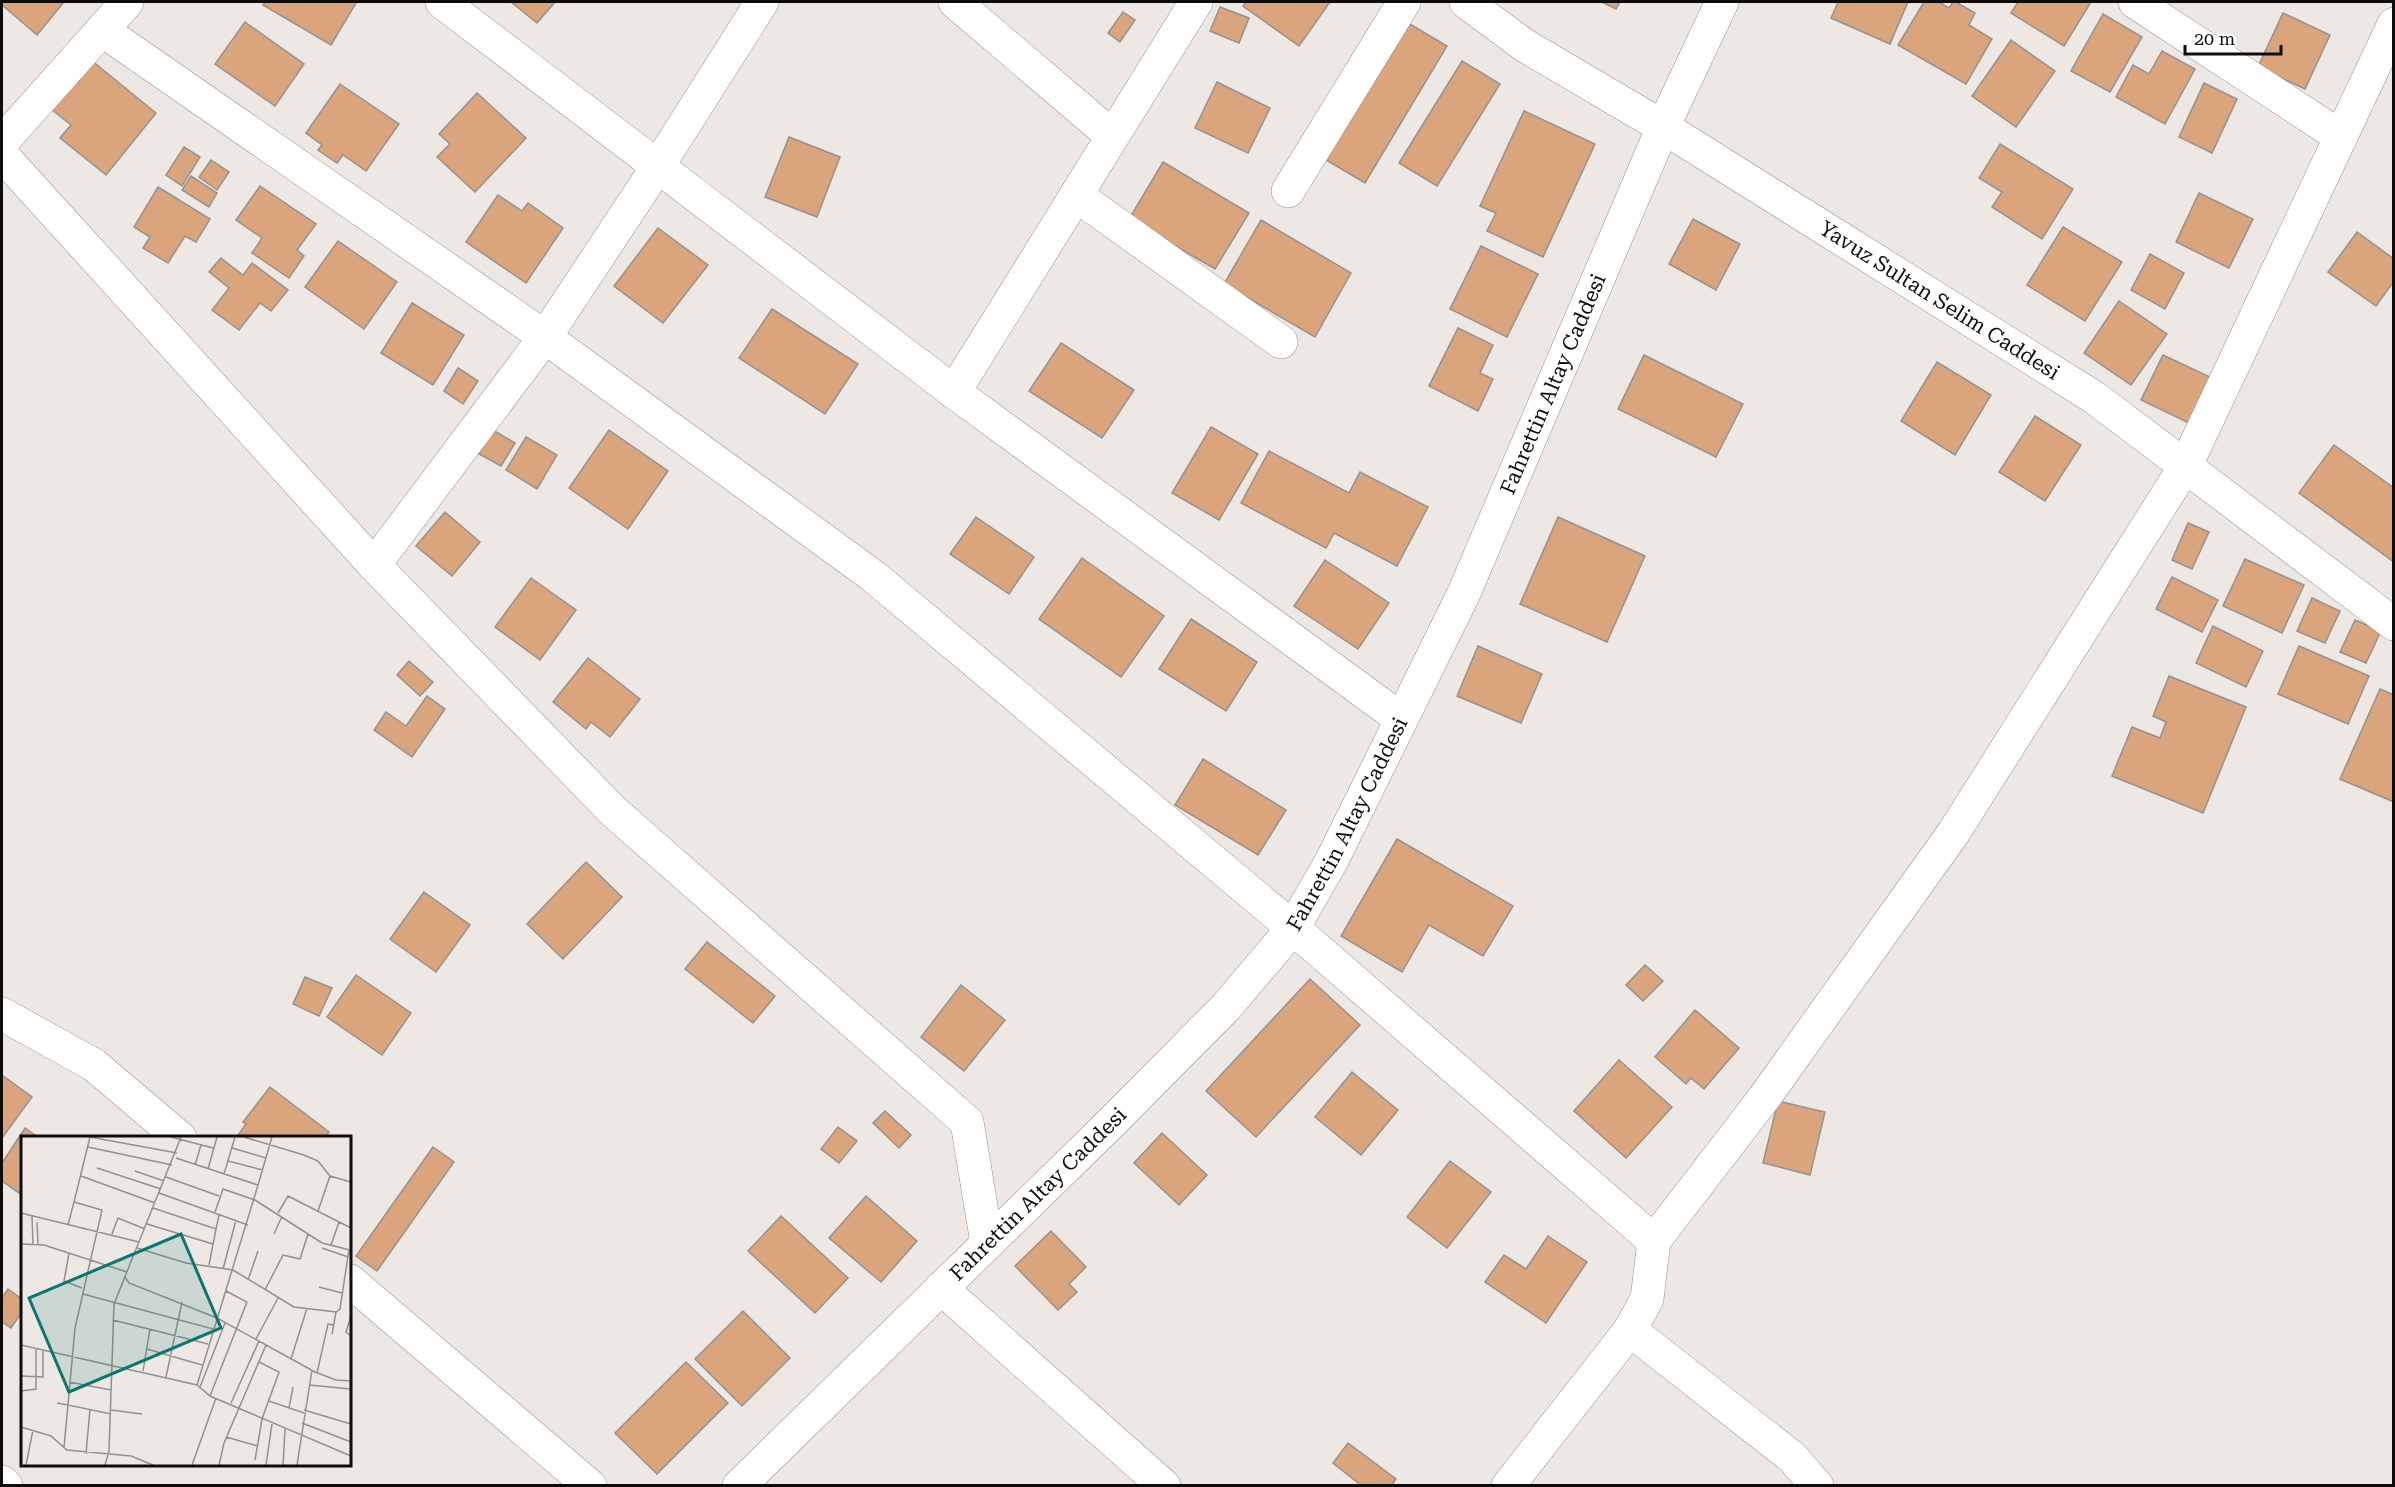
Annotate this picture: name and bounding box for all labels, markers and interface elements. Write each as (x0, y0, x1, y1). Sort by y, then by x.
scale bar (2185, 18, 2281, 56)
text: 20 m (2194, 28, 2235, 49)
street label: Yavuz Sultan Selim Caddesi (1815, 216, 2064, 385)
street label: Fahrettin Altay Caddesi (1496, 270, 1611, 498)
street label: Fahrettin Altay Caddesi (1282, 713, 1413, 935)
street label: Fahrettin Altay Caddesi (945, 1102, 1132, 1285)
inset map (21, 1136, 351, 1466)

